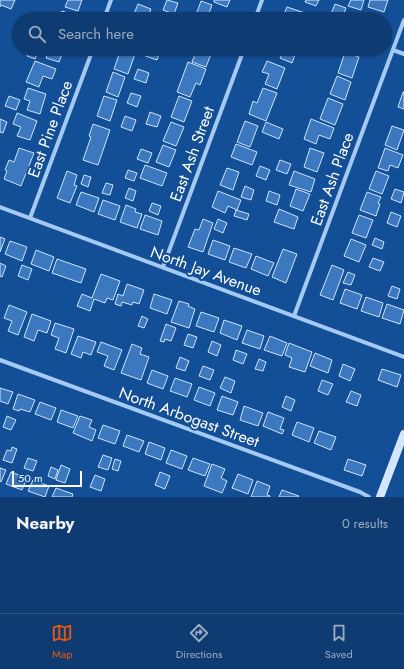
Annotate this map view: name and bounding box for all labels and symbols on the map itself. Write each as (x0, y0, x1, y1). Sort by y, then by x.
street label: East Pine Place (22, 77, 78, 181)
street label: East Ash Street (164, 103, 220, 205)
street label: East Ash Place (304, 129, 360, 229)
street label: North Jay Avenue (147, 240, 265, 302)
street label: North Arbogast Street (116, 381, 262, 453)
scale bar (12, 469, 82, 488)

